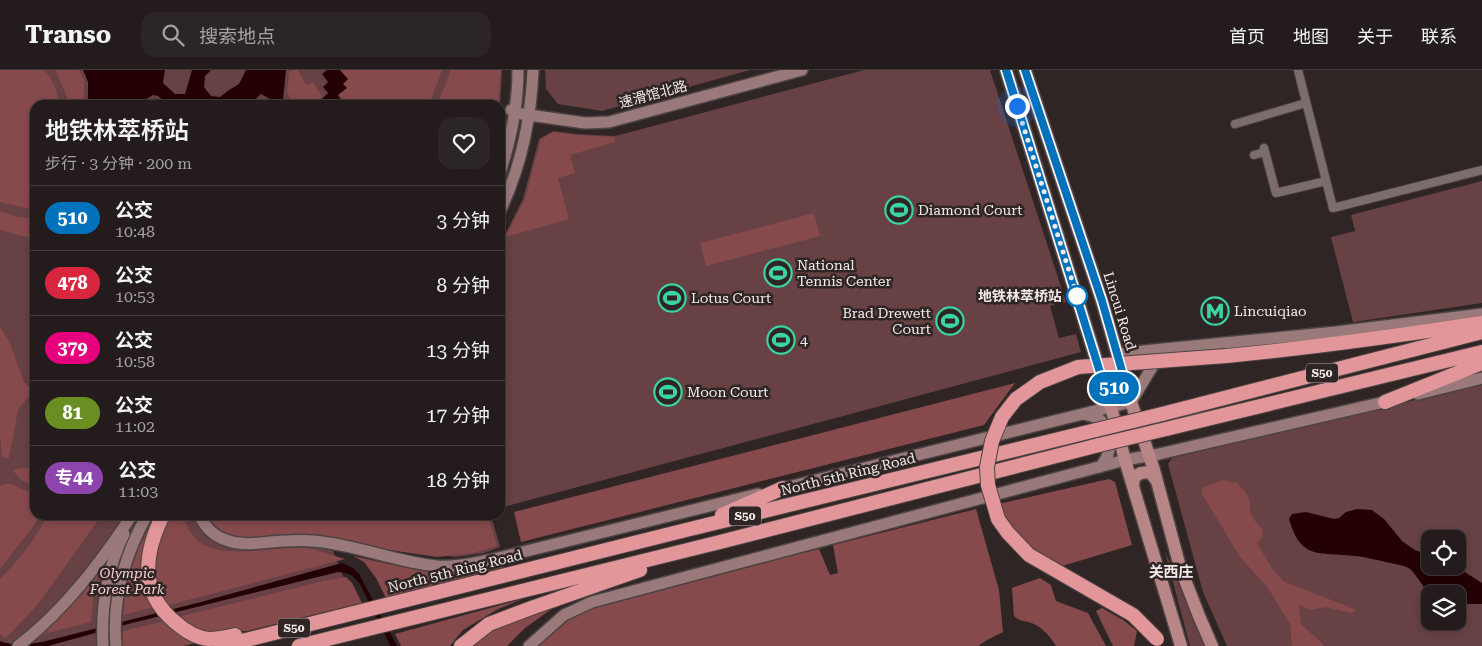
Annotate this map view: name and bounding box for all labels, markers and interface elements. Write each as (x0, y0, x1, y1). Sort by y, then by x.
search box (141, 12, 491, 57)
text: Transo (25, 21, 111, 49)
icon: search (159, 21, 187, 49)
text: 搜索地点 (199, 25, 275, 48)
text: 首页 (1229, 26, 1265, 47)
text: 地图 (1293, 26, 1329, 47)
text: 关于 (1357, 26, 1393, 47)
text: 联系 (1421, 26, 1457, 47)
street label: 速滑馆北路 (617, 77, 689, 111)
your location (1005, 94, 1030, 119)
text: 地铁林萃桥站 (45, 117, 189, 145)
button: heart (438, 117, 490, 169)
text: 步行 · 3 分钟 · 200 m (45, 154, 192, 173)
sports icon: Diamond Court (884, 195, 914, 225)
text: 公交 (115, 199, 153, 222)
place label: Diamond Court (918, 202, 1022, 218)
text: 510 (57, 207, 88, 228)
text: 3 分钟 (437, 209, 490, 232)
text: 10:48 (115, 222, 155, 241)
place label: National Tennis Center (797, 257, 892, 289)
sports icon: National Tennis Center (763, 258, 793, 288)
text: 公交 (115, 264, 153, 287)
street label: Lincui Road (1100, 270, 1140, 352)
text: 478 (57, 272, 88, 293)
text: 8 分钟 (437, 274, 490, 297)
sports icon: Lotus Court (657, 283, 687, 313)
marker: 地铁林萃桥站 (1066, 285, 1088, 307)
text: 10:53 (115, 287, 155, 306)
place label: 地铁林萃桥站 (978, 288, 1062, 304)
place label: Lotus Court (691, 290, 771, 306)
metro station icon: Lincuiqiao (1200, 296, 1230, 326)
place label: Lincuiqiao (1234, 303, 1307, 319)
place label: Brad Drewett Court (843, 305, 931, 337)
sports icon: Brad Drewett Court (935, 306, 965, 336)
sports icon: 4 (766, 325, 796, 355)
text: 公交 (115, 329, 153, 352)
place label: 4 (800, 332, 808, 348)
text: 379 (57, 337, 88, 358)
text: 13 分钟 (426, 339, 490, 362)
text: 10:58 (115, 352, 155, 371)
road number: S50 (1306, 364, 1338, 382)
line badge: 510 (1085, 372, 1143, 404)
sports icon: Moon Court (653, 377, 683, 407)
text: 510 (1099, 377, 1129, 398)
place label: Moon Court (687, 384, 769, 400)
text: 公交 (115, 394, 153, 417)
text: 81 (62, 402, 83, 423)
text: 17 分钟 (426, 404, 490, 427)
text: 11:02 (115, 417, 155, 436)
street label: North 5th Ring Road (779, 450, 917, 498)
text: 公交 (118, 459, 156, 482)
text: 专44 (55, 467, 93, 488)
text: 18 分钟 (426, 469, 490, 492)
text: 11:03 (118, 482, 158, 501)
road number: S50 (729, 506, 761, 526)
map controls (1421, 530, 1466, 630)
button: locate (1421, 530, 1466, 575)
street label: North 5th Ring Road (386, 547, 524, 595)
district label: 关西庄 (1148, 563, 1194, 581)
park label: Olympic Forest Park (89, 565, 165, 597)
button: layers (1421, 585, 1466, 630)
road number: S50 (278, 618, 310, 638)

